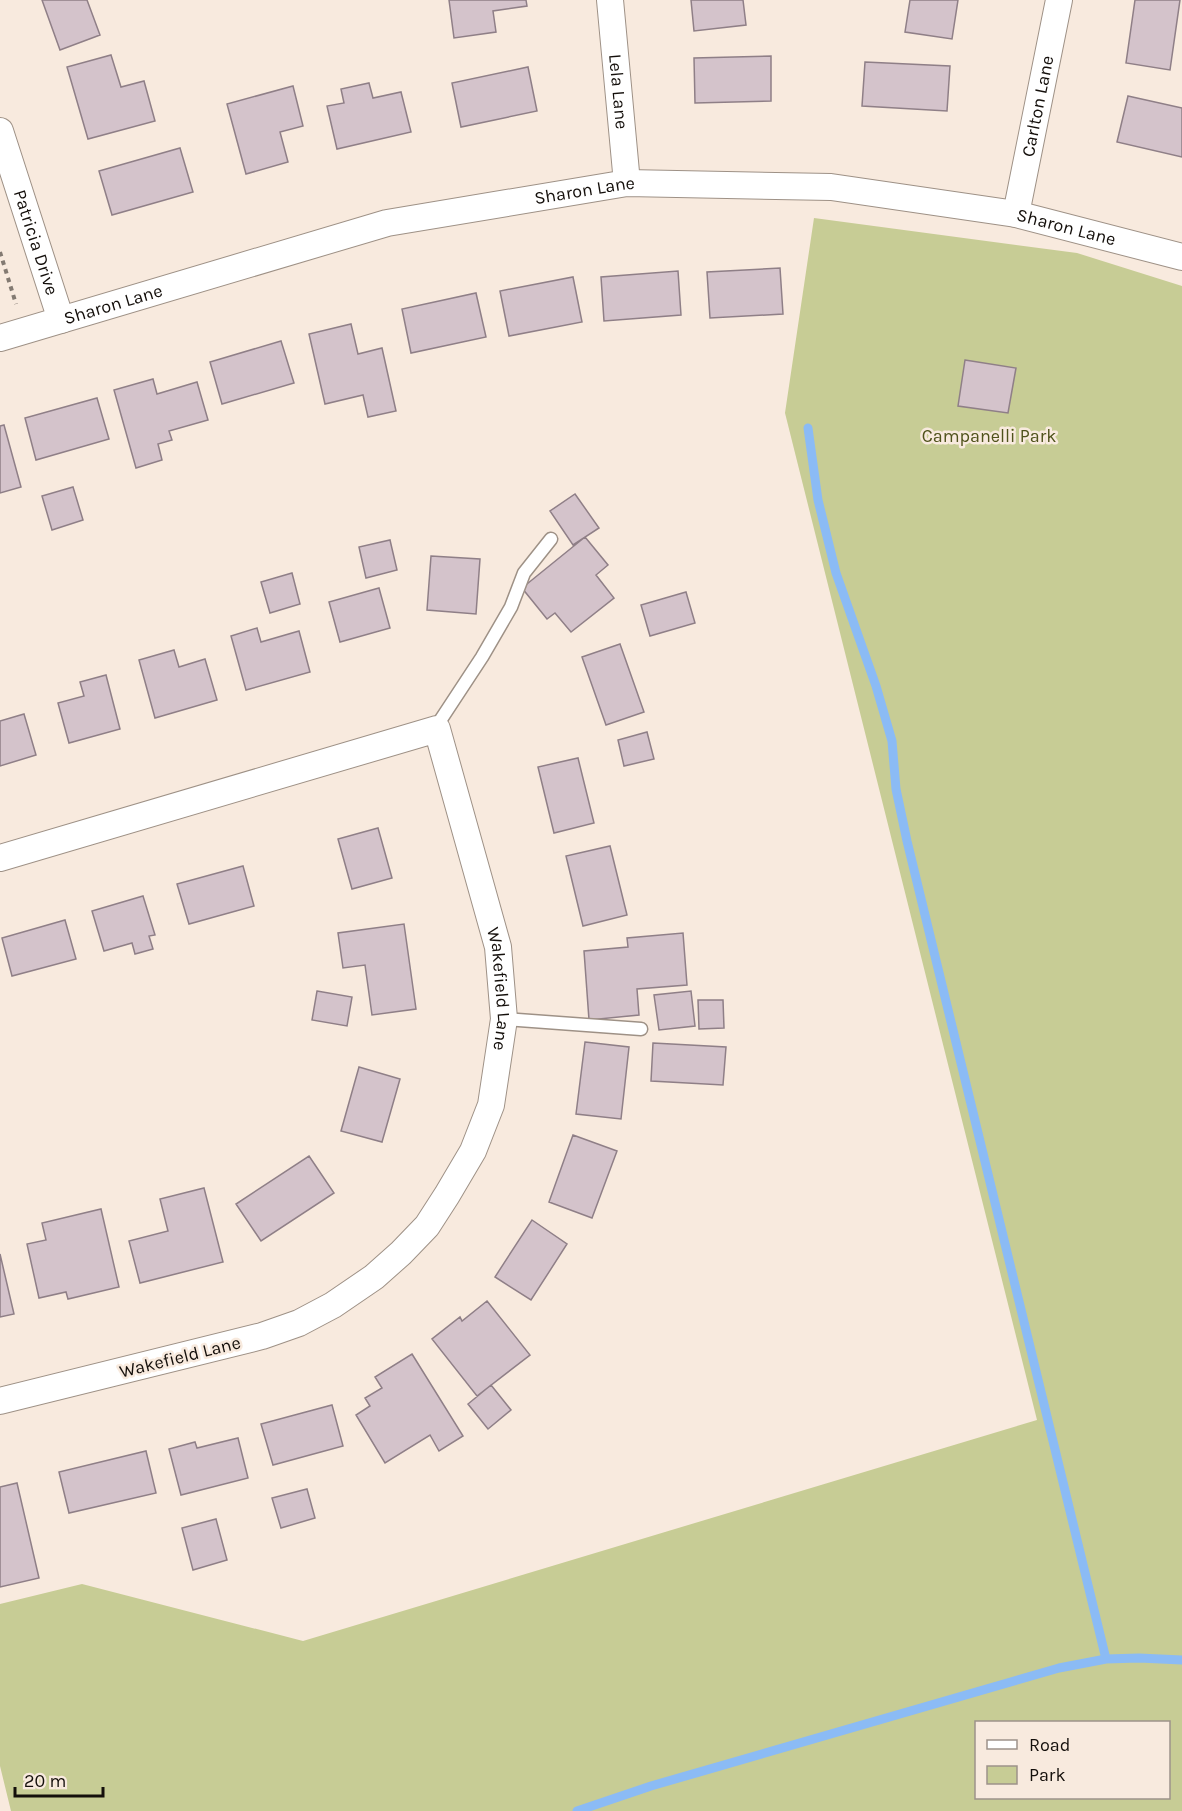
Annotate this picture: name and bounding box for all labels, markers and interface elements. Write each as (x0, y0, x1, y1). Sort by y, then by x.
street label: Lela Lane (604, 53, 633, 130)
street label: Carlton Lane (1017, 54, 1059, 159)
street label: Sharon Lane (533, 172, 635, 209)
street label: Patricia Drive (9, 187, 63, 298)
street label: Sharon Lane (1014, 204, 1118, 250)
street label: Sharon Lane (61, 279, 165, 329)
park label: Campanelli Park (922, 425, 1056, 447)
street label: Wakefield Lane (482, 925, 515, 1052)
street label: Wakefield Lane (117, 1331, 243, 1383)
legend (975, 1721, 1170, 1799)
text: Road (1029, 1734, 1070, 1756)
scale bar (15, 1760, 104, 1798)
text: Park (1029, 1764, 1066, 1786)
text: 20 m (24, 1770, 66, 1792)

